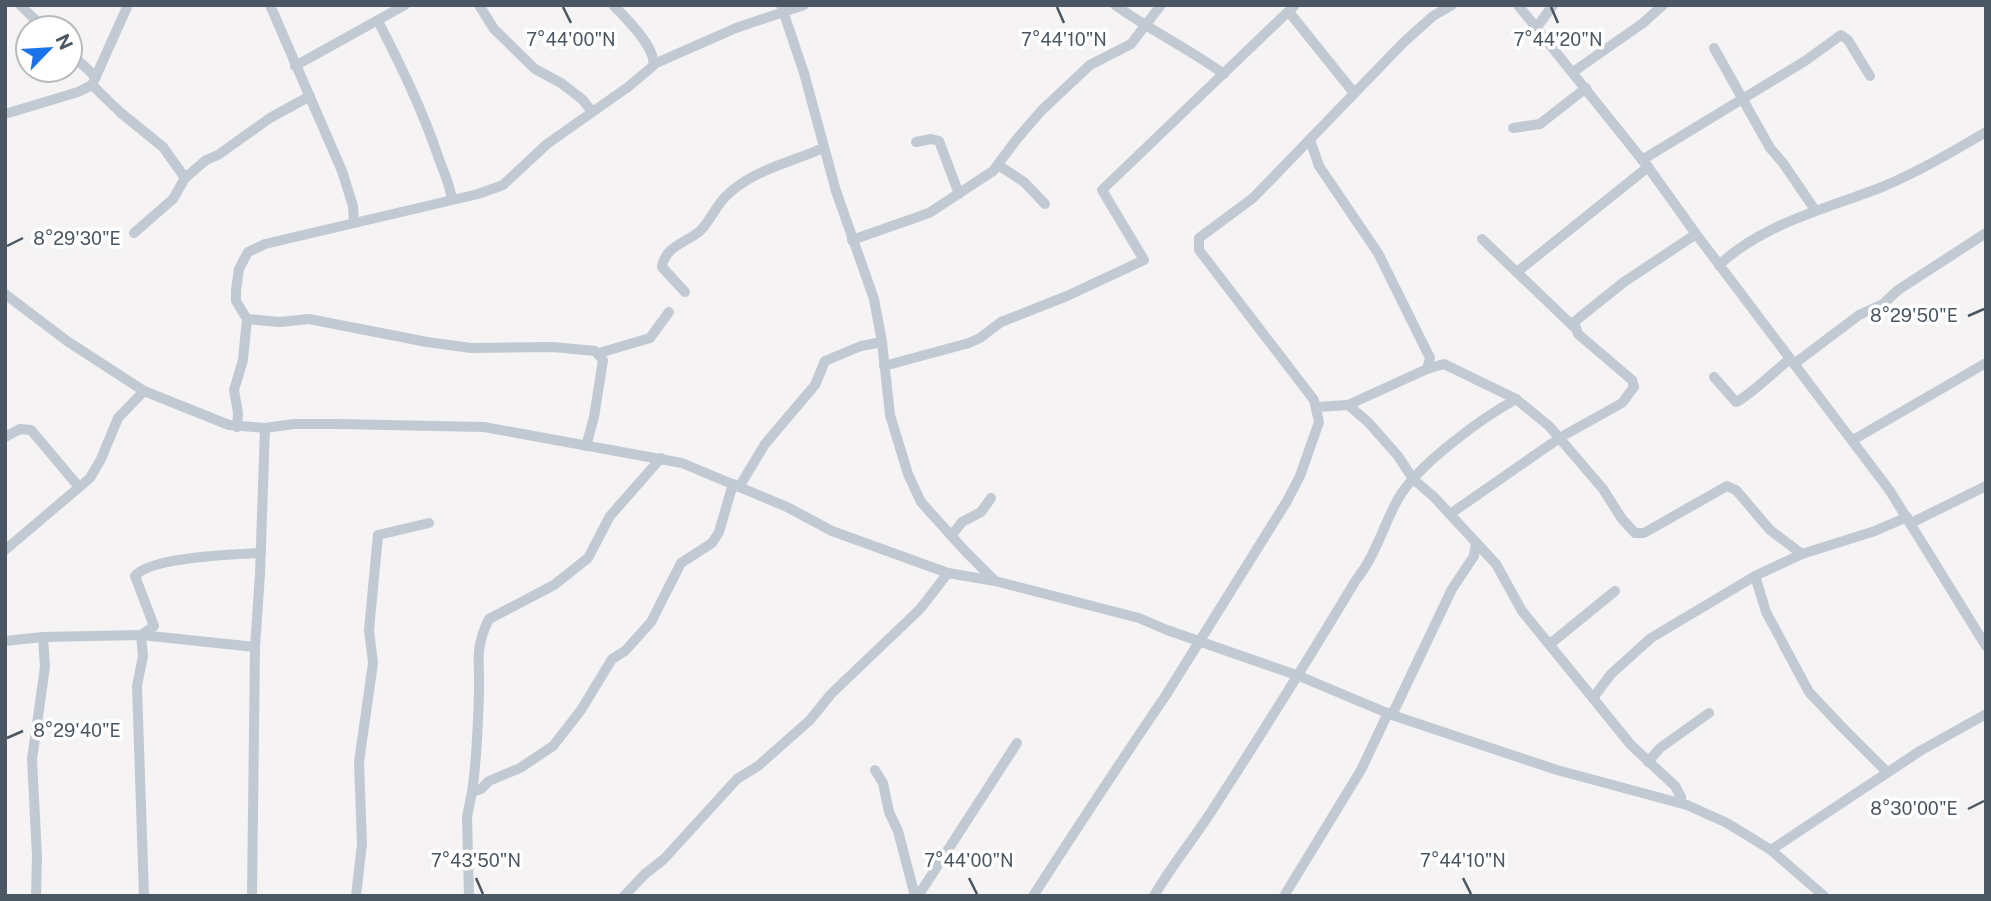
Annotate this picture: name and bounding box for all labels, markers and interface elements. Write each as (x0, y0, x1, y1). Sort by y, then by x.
north arrow (14, 14, 84, 84)
text: 7°44'00"N (526, 29, 616, 50)
text: 7°44'10"N (1021, 29, 1107, 50)
text: 7°44'20"N (1513, 29, 1603, 50)
text: N (51, 30, 78, 53)
text: 8°29'30"E (33, 228, 121, 249)
text: 8°29'50"E (1870, 305, 1958, 326)
text: 8°29'40"E (33, 720, 121, 741)
text: 8°30'00"E (1870, 798, 1958, 819)
text: 7°43'50"N (431, 850, 521, 871)
text: 7°44'00"N (924, 850, 1014, 871)
text: 7°44'10"N (1420, 850, 1506, 871)

